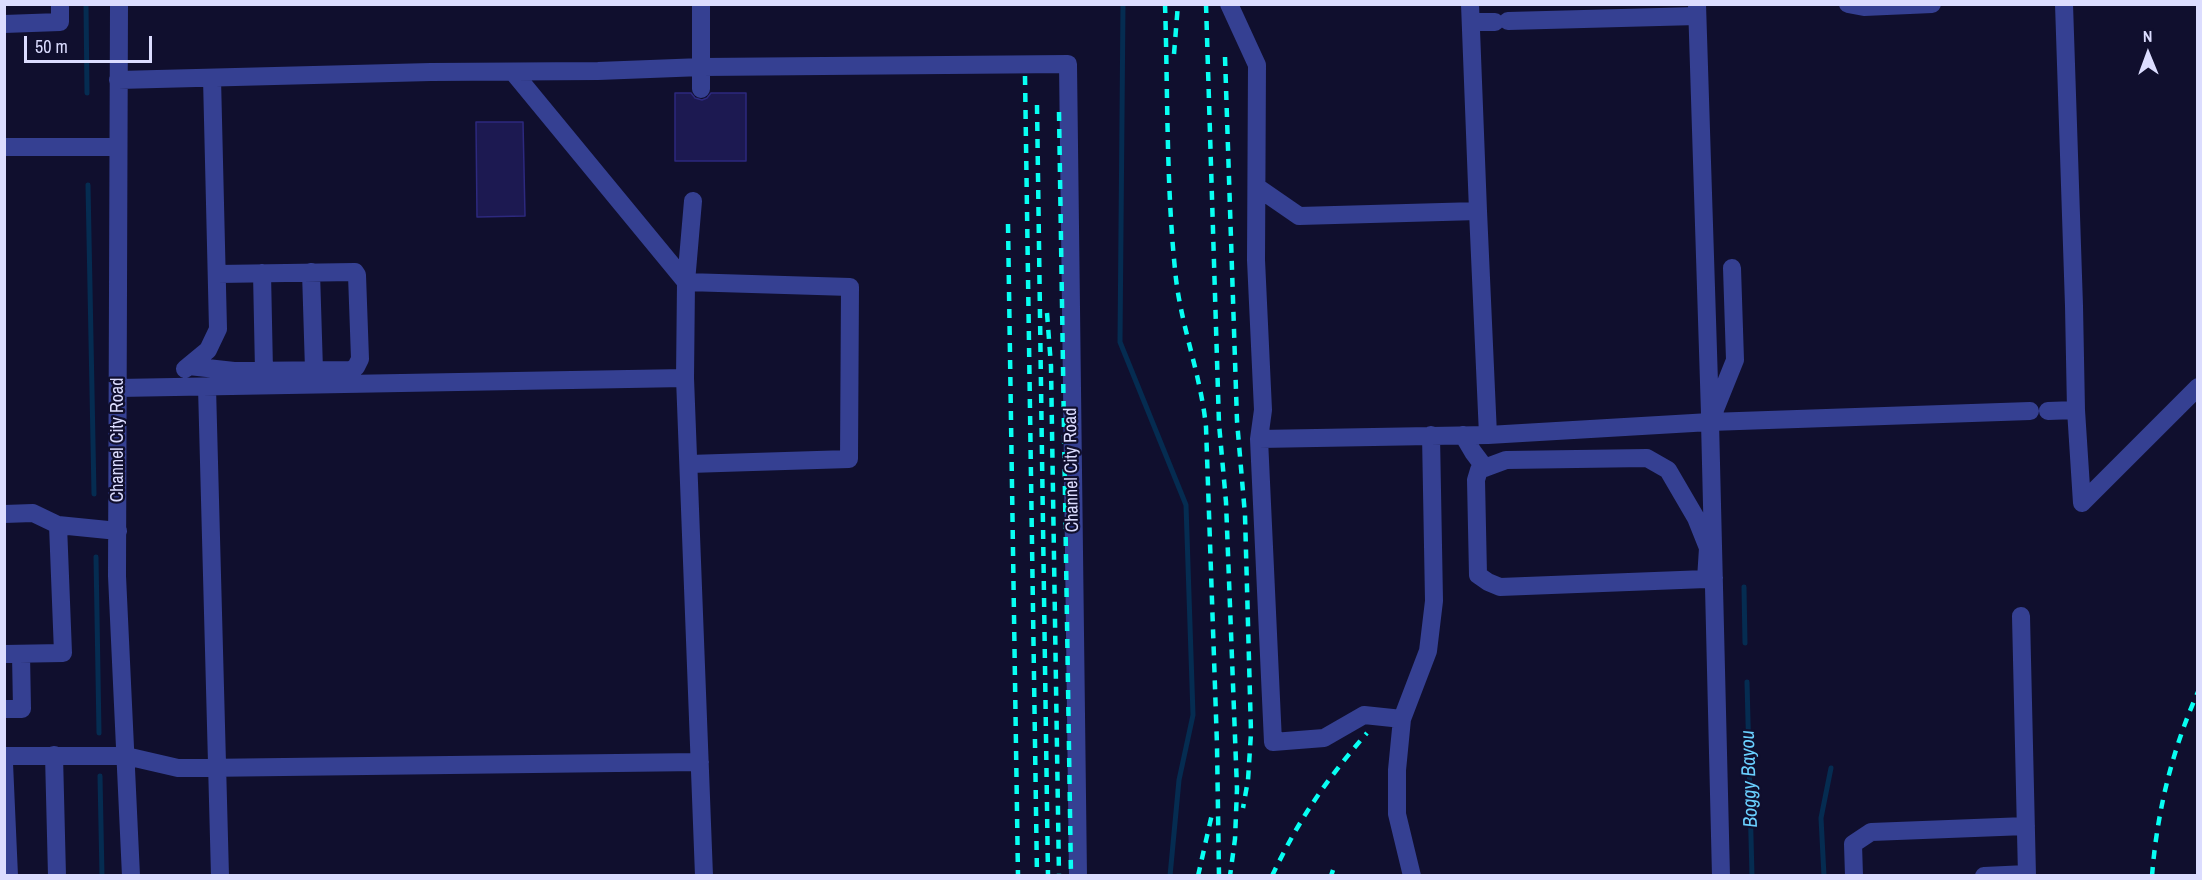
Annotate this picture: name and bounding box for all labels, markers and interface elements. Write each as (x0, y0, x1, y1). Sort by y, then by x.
scale bar (27, 24, 154, 62)
north arrow (2118, 24, 2178, 84)
text: N (2143, 25, 2153, 47)
text: 50 m (35, 34, 68, 59)
street label: Channel City Road (107, 378, 129, 502)
street label: Channel City Road (1060, 407, 1084, 533)
water label: Boggy Bayou (1736, 730, 1764, 828)

